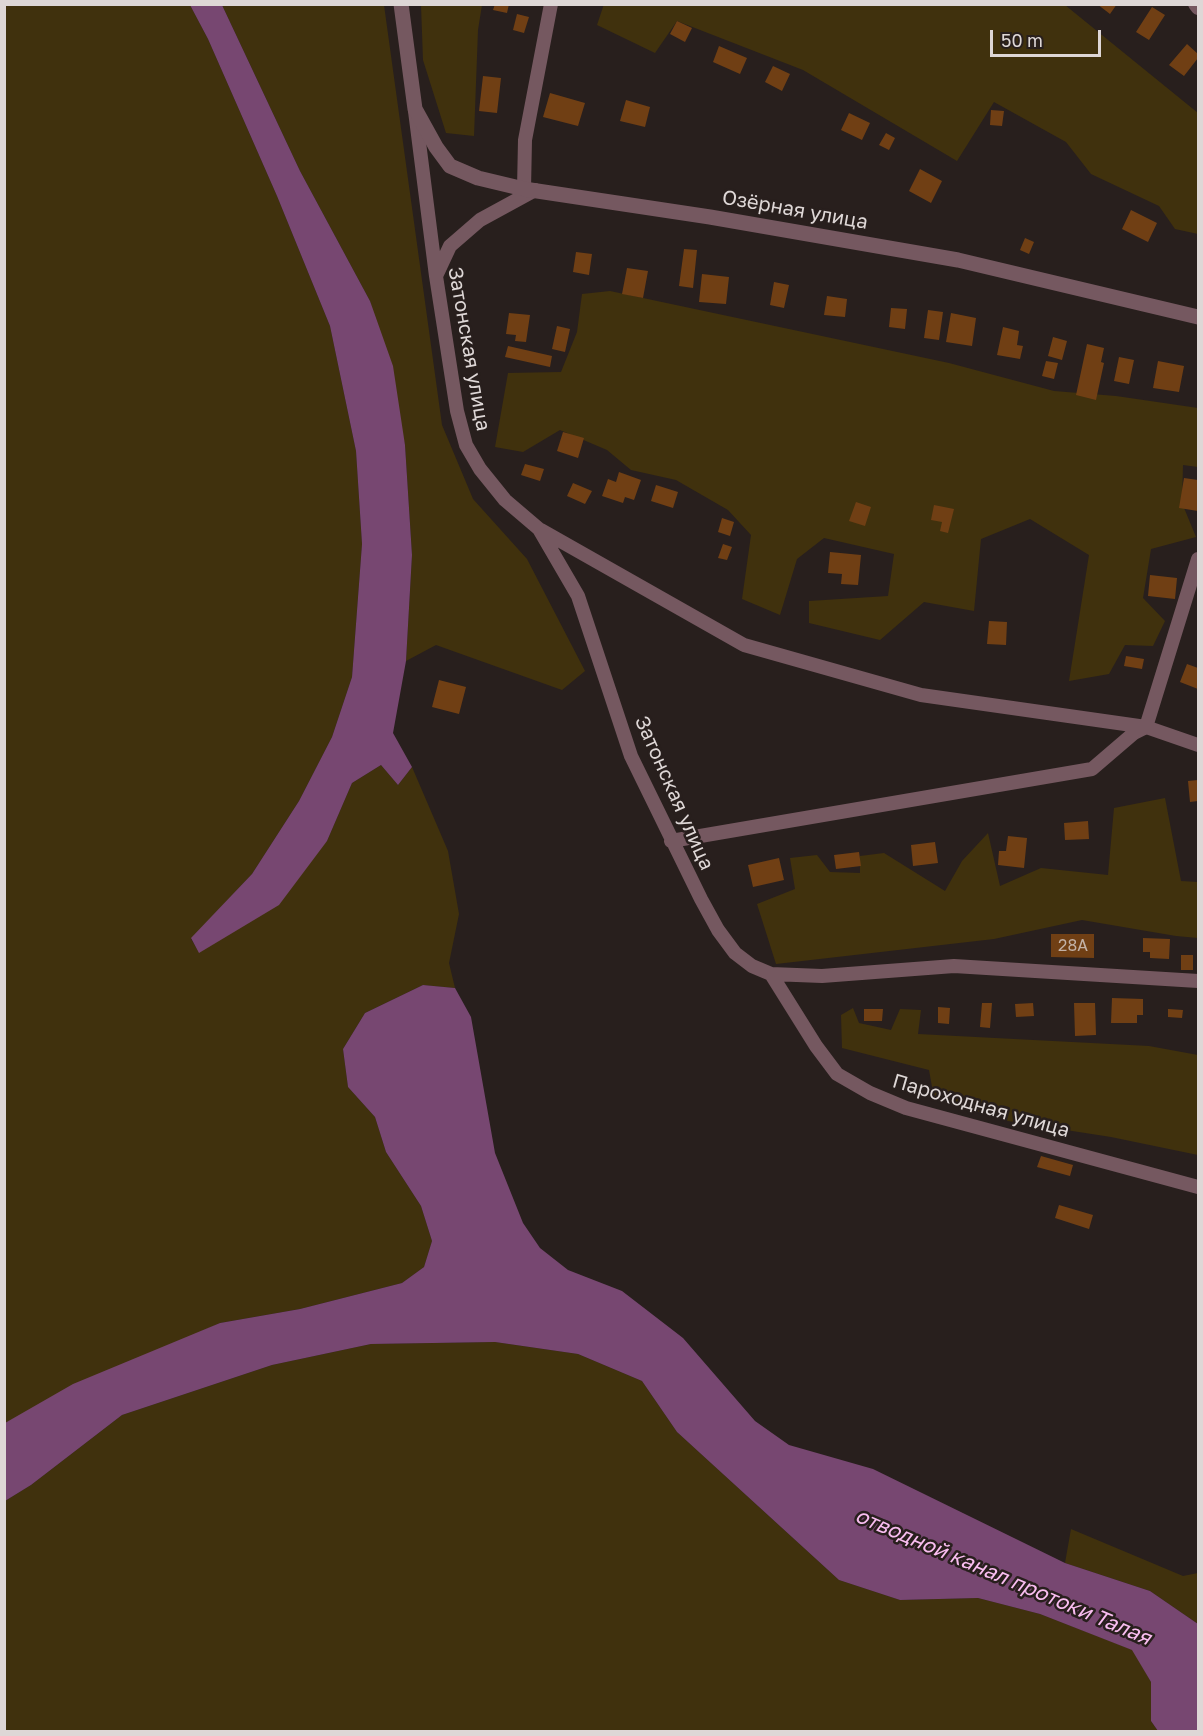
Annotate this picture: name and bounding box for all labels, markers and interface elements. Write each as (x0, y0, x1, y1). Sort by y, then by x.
scale bar (993, 18, 1104, 56)
text: 50 m (1001, 29, 1043, 51)
street label: Озёрная улица (720, 185, 870, 235)
street label: Затонская улица (443, 265, 495, 433)
street label: Затонская улица (629, 712, 719, 874)
house number: 28А (1058, 936, 1088, 956)
street label: Пароходная улица (890, 1069, 1072, 1143)
water label: отводной канал протоки Талая (851, 1503, 1155, 1651)

